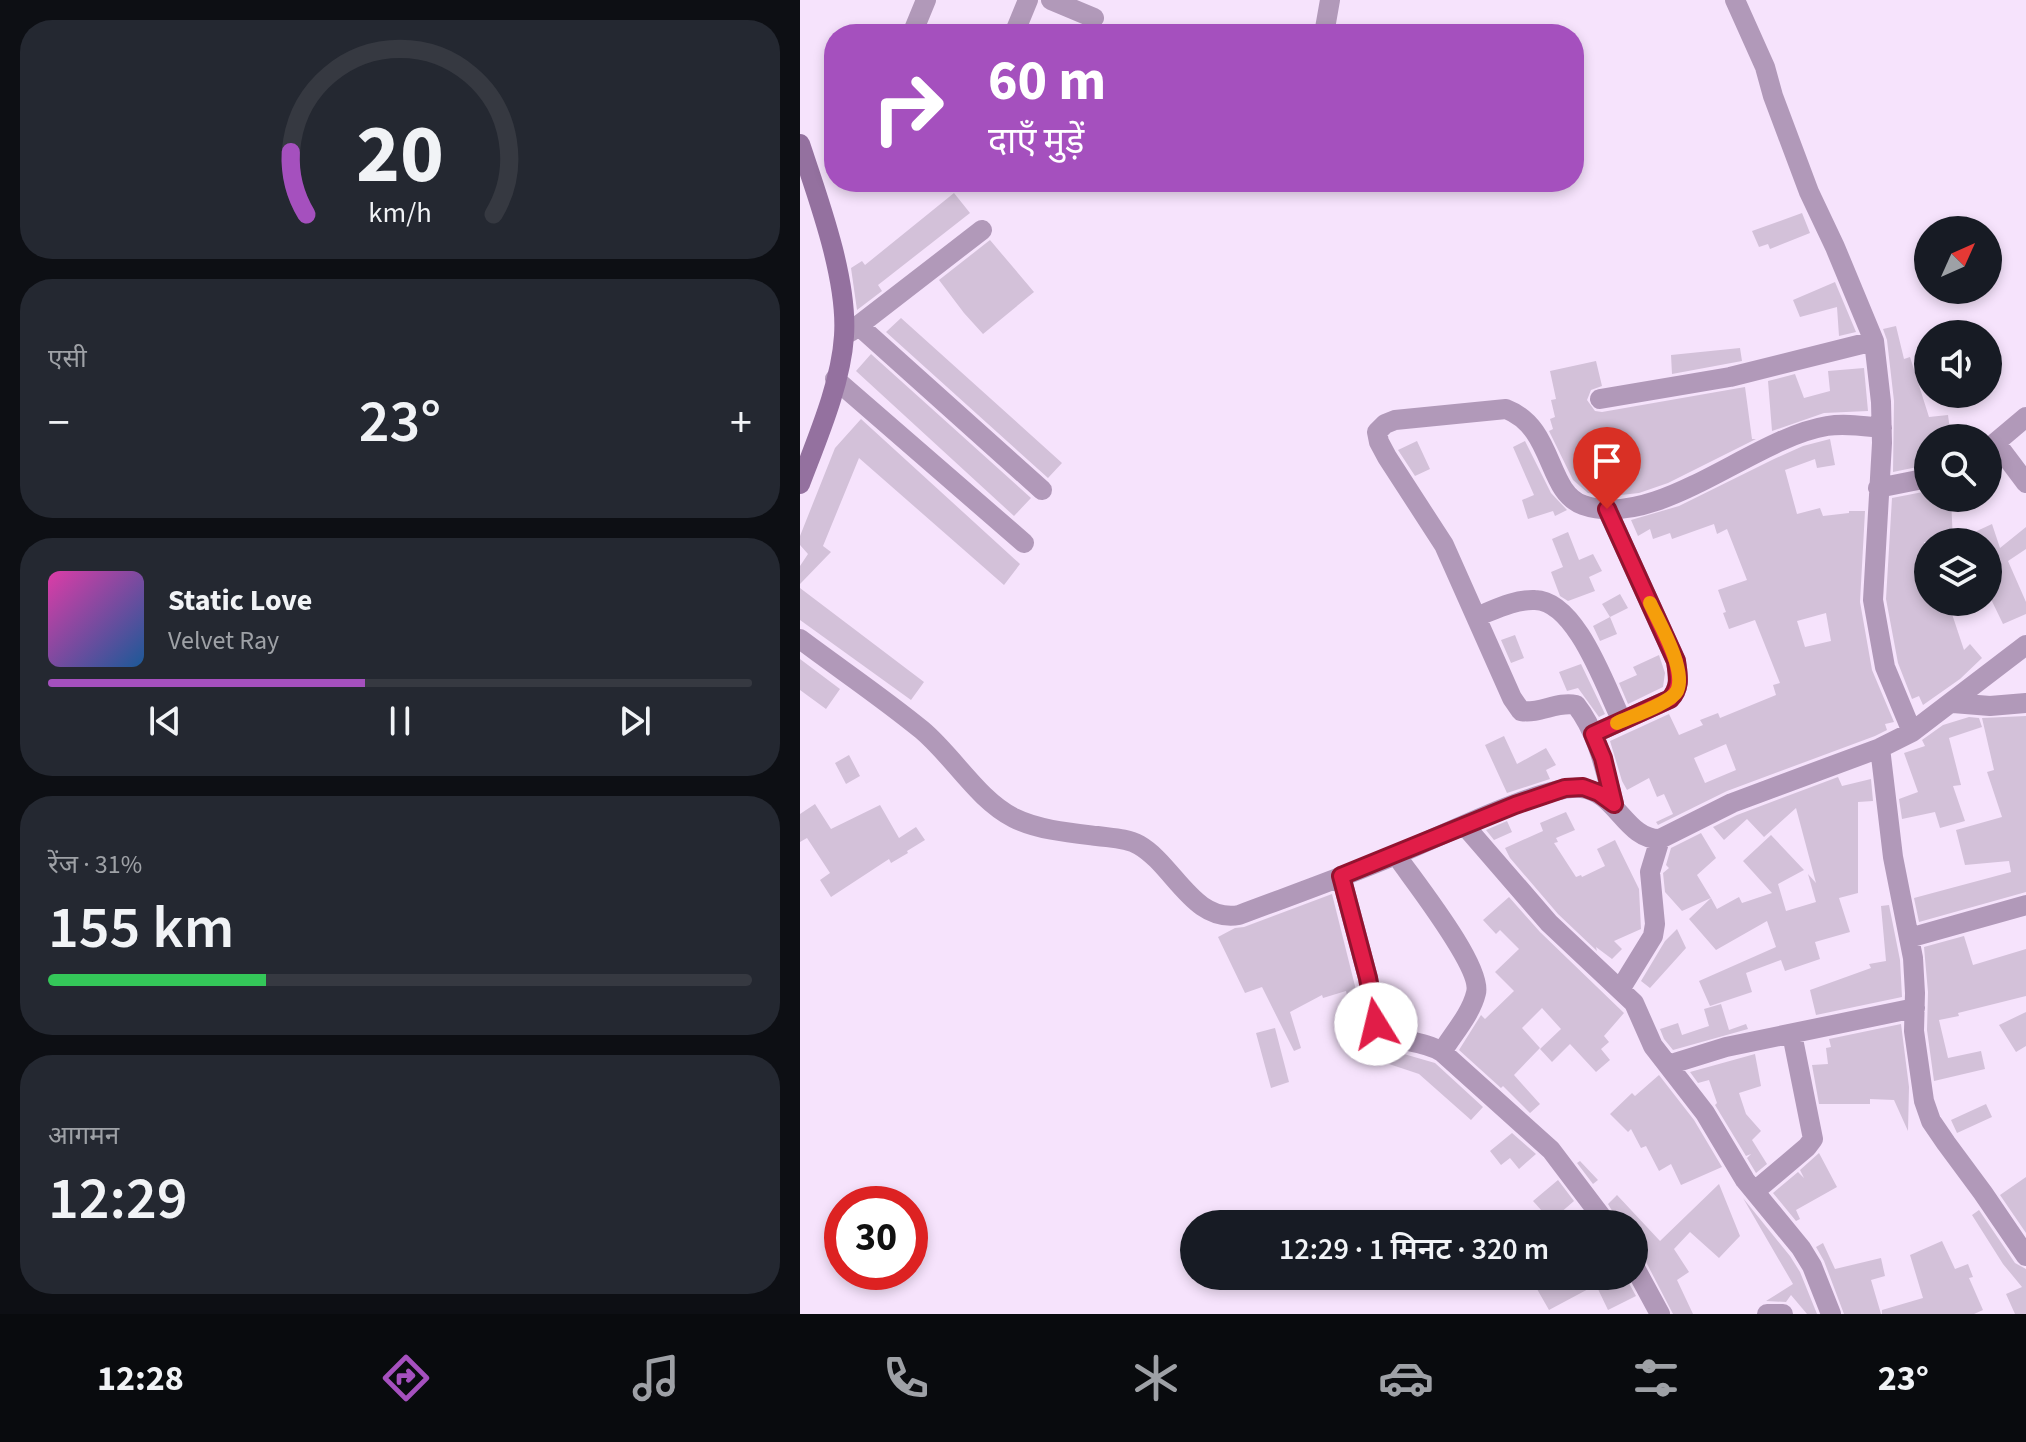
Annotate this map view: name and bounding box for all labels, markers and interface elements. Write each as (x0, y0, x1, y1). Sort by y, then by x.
text: 60 m (988, 42, 1106, 121)
icon: right (856, 56, 960, 160)
text: 20 (356, 96, 444, 214)
text: दाएँ मुड़ें (988, 116, 1084, 167)
text: km/h (368, 194, 432, 234)
north arrow (1914, 216, 2002, 304)
map controls (1914, 216, 2002, 616)
button: sound (1914, 320, 2002, 408)
text: एसी (48, 340, 87, 377)
text: 23° (359, 380, 441, 465)
text: − (48, 392, 70, 455)
text: + (730, 392, 752, 455)
button: search (1914, 424, 2002, 512)
pin (1573, 427, 1641, 509)
icon: arrive (1585, 439, 1629, 483)
button: layers (1914, 528, 2002, 616)
text: Static Love (168, 579, 312, 622)
text: Velvet Ray (168, 622, 279, 659)
icon: previous (143, 699, 187, 743)
icon: pause (378, 699, 422, 743)
icon: next (613, 699, 657, 743)
text: रेंज · 31% (48, 846, 142, 883)
text: 155 km (48, 886, 234, 971)
position arrow (1334, 982, 1418, 1066)
text: आगमन (48, 1117, 119, 1154)
text: 12:29 (48, 1157, 188, 1242)
speed limit sign: 30 (824, 1186, 928, 1290)
text: 12:29 · 1 मिनट · 320 m (1279, 1228, 1549, 1271)
icon: directions (378, 1350, 434, 1406)
icon: music (628, 1350, 684, 1406)
icon: phone (878, 1350, 934, 1406)
icon: climate (1128, 1350, 1184, 1406)
icon: car (1378, 1350, 1434, 1406)
icon: filters (1628, 1350, 1684, 1406)
text: 12:28 (97, 1353, 184, 1404)
text: 23° (1878, 1353, 1929, 1404)

